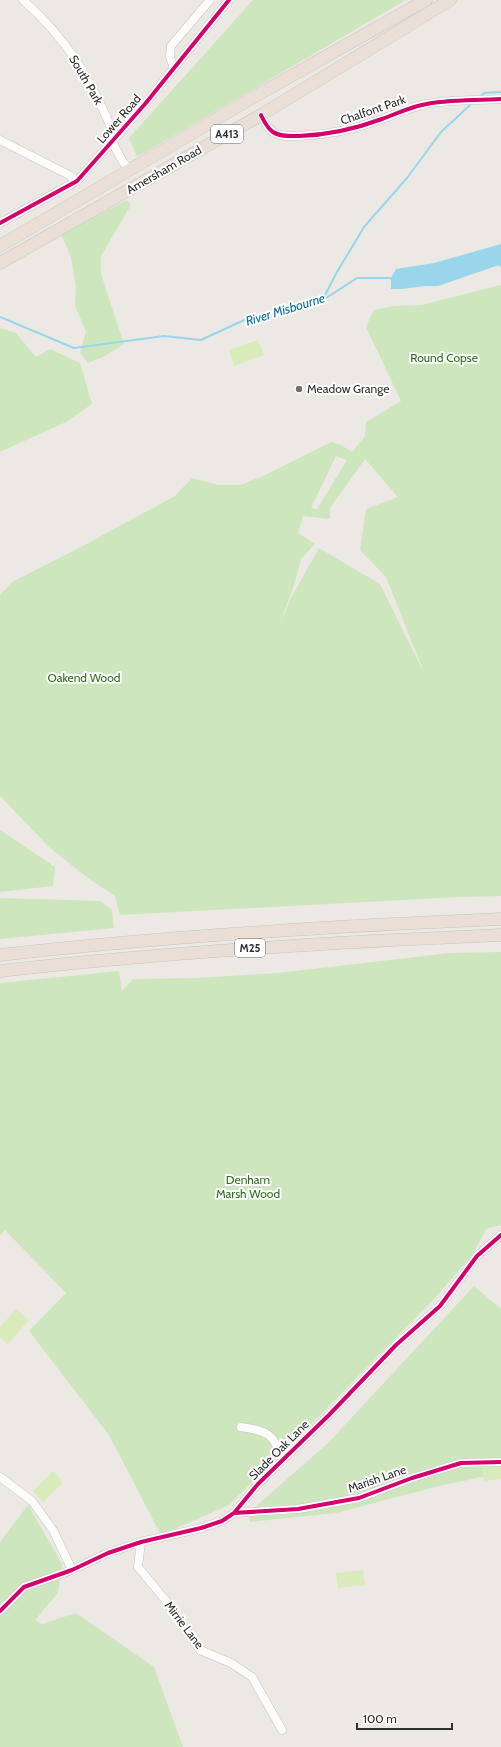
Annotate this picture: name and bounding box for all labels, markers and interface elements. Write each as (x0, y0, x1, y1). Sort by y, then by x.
street label: South Park (66, 52, 107, 108)
street label: Lower Road (93, 91, 144, 146)
street label: Chalfont Park (338, 91, 408, 128)
road number: A413 (211, 125, 243, 143)
street label: Amersham Road (123, 142, 204, 197)
water label: River Misbourne (243, 289, 327, 329)
park label: Round Copse (410, 350, 478, 365)
place label: Meadow Grange (307, 381, 389, 396)
marker: Meadow Grange (294, 384, 304, 394)
park label: Oakend Wood (48, 670, 120, 685)
road number: M25 (235, 939, 265, 957)
park label: Denham Marsh Wood (216, 1172, 280, 1201)
street label: Slade Oak Lane (246, 1417, 312, 1483)
street label: Marish Lane (346, 1462, 408, 1495)
street label: Mirrie Lane (162, 1598, 207, 1651)
scale bar (357, 1705, 452, 1731)
text: 100 m (363, 1711, 397, 1726)

